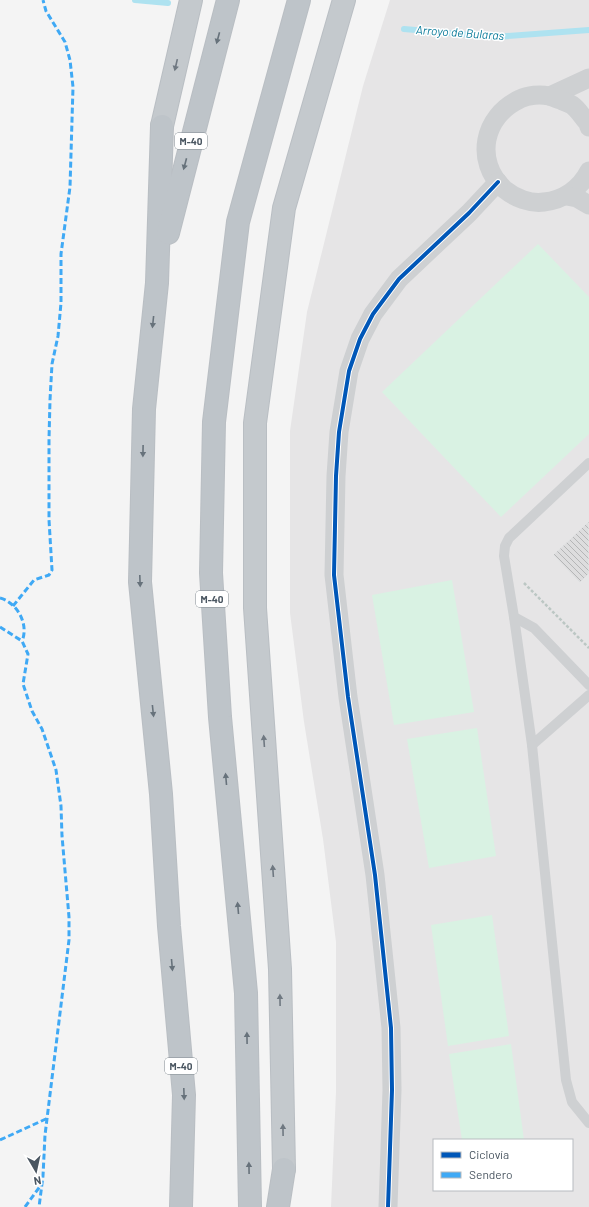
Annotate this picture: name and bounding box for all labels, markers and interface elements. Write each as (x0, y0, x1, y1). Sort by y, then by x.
water label: Arroyo de Bularas (415, 22, 505, 42)
one-way arrow (215, 32, 221, 44)
one-way arrow (173, 59, 179, 71)
road number: M-40 (175, 133, 207, 149)
one-way arrow (182, 158, 188, 170)
one-way arrow (150, 316, 156, 328)
one-way arrow (140, 445, 146, 458)
one-way arrow (137, 575, 144, 587)
road number: M-40 (196, 591, 228, 607)
one-way arrow (149, 704, 156, 717)
one-way arrow (261, 735, 268, 747)
one-way arrow (222, 773, 229, 785)
one-way arrow (269, 864, 276, 877)
one-way arrow (234, 902, 241, 914)
one-way arrow (169, 959, 175, 971)
one-way arrow (277, 993, 283, 1006)
one-way arrow (244, 1031, 250, 1044)
road number: M-40 (165, 1058, 197, 1074)
one-way arrow (180, 1088, 187, 1100)
one-way arrow (280, 1123, 286, 1136)
legend (433, 1139, 573, 1191)
text: Ciclovía (469, 1147, 509, 1161)
north arrow (16, 1151, 56, 1191)
one-way arrow (246, 1161, 252, 1174)
text: Sendero (469, 1167, 513, 1181)
text: N (33, 1174, 42, 1188)

